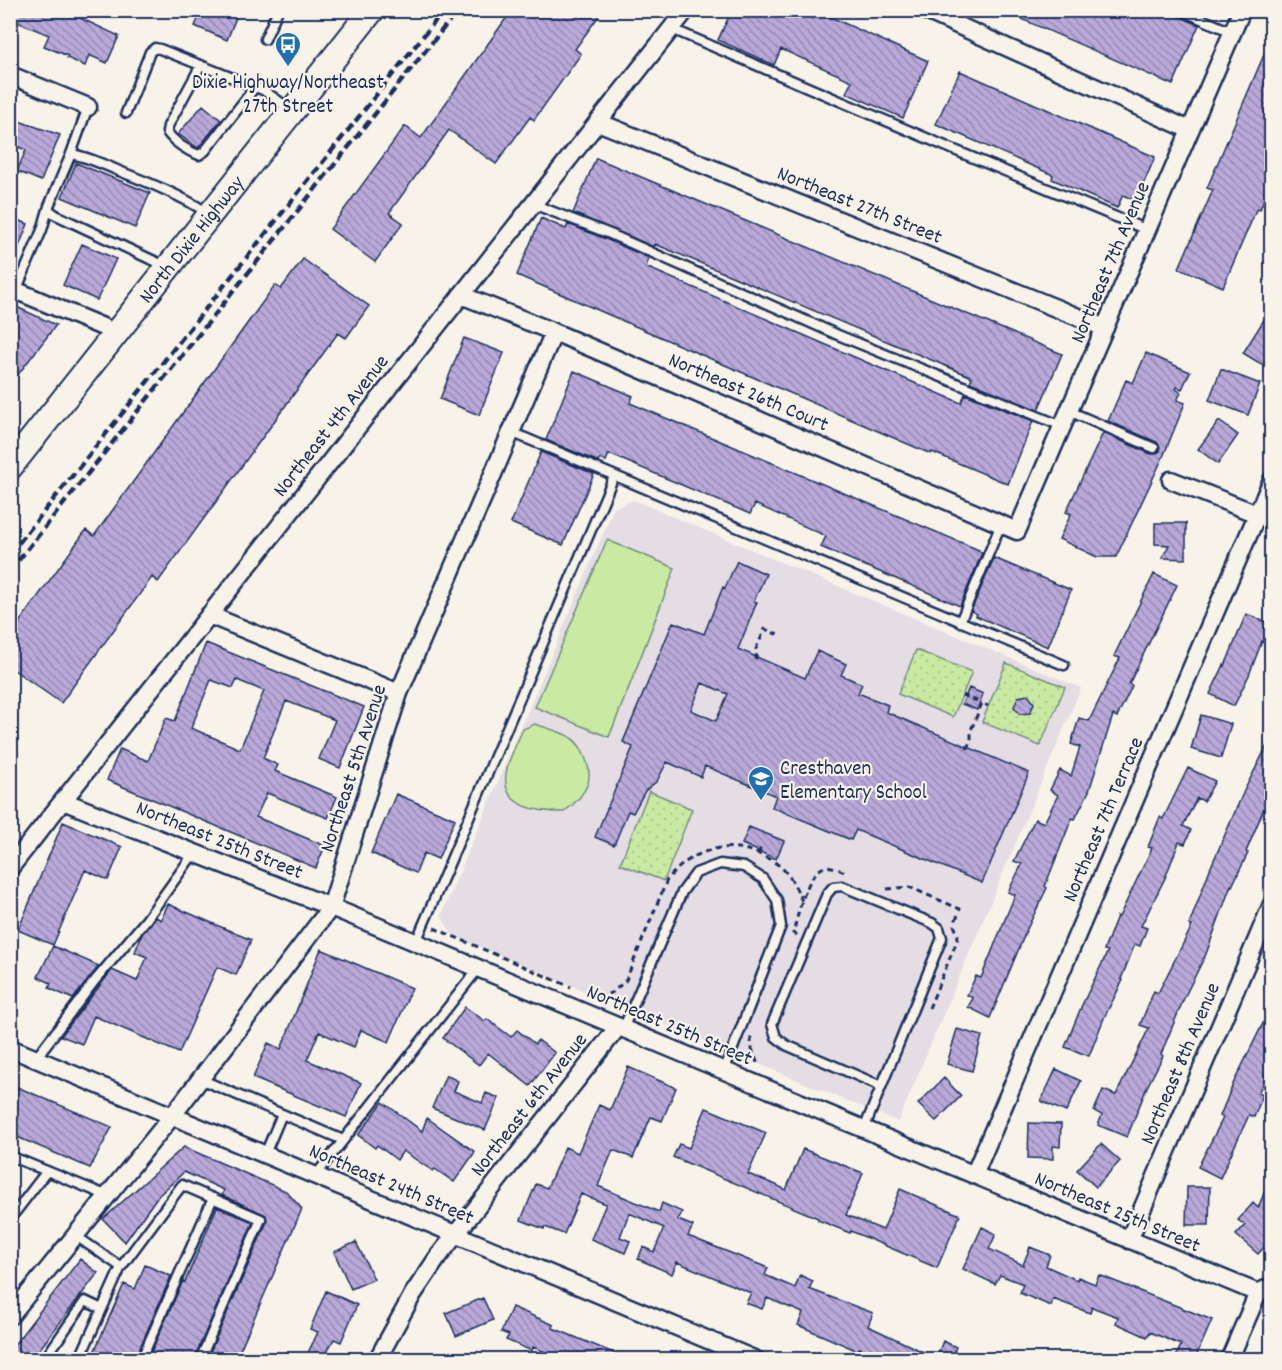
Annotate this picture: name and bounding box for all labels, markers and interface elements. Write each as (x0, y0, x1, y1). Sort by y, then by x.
bus stop icon: Dixie Highway/Northeast 27th Street (273, 30, 303, 68)
place label: Dixie Highway/Northeast 27th Street (192, 69, 384, 123)
street label: Northeast 27th Street (772, 160, 946, 254)
street label: North Dixie Highway (133, 170, 253, 311)
street label: Northeast 7th Avenue (1064, 178, 1159, 349)
street label: Northeast 26th Court (663, 346, 833, 441)
street label: Northeast 4th Avenue (267, 349, 398, 505)
street label: Northeast 5th Avenue (314, 681, 396, 857)
street label: Northeast 7th Terrace (1057, 733, 1153, 907)
place label: Cresthaven Elementary School (780, 755, 927, 809)
school or university icon: Cresthaven Elementary School (746, 764, 776, 802)
street label: Northeast 25th Street (131, 795, 307, 889)
street label: Northeast 25th Street (581, 978, 757, 1075)
street label: Northeast 8th Avenue (1134, 978, 1229, 1150)
street label: Northeast 6th Avenue (465, 1028, 596, 1184)
street label: Northeast 24th Street (304, 1137, 478, 1234)
street label: Northeast 25th Street (1029, 1165, 1205, 1262)

